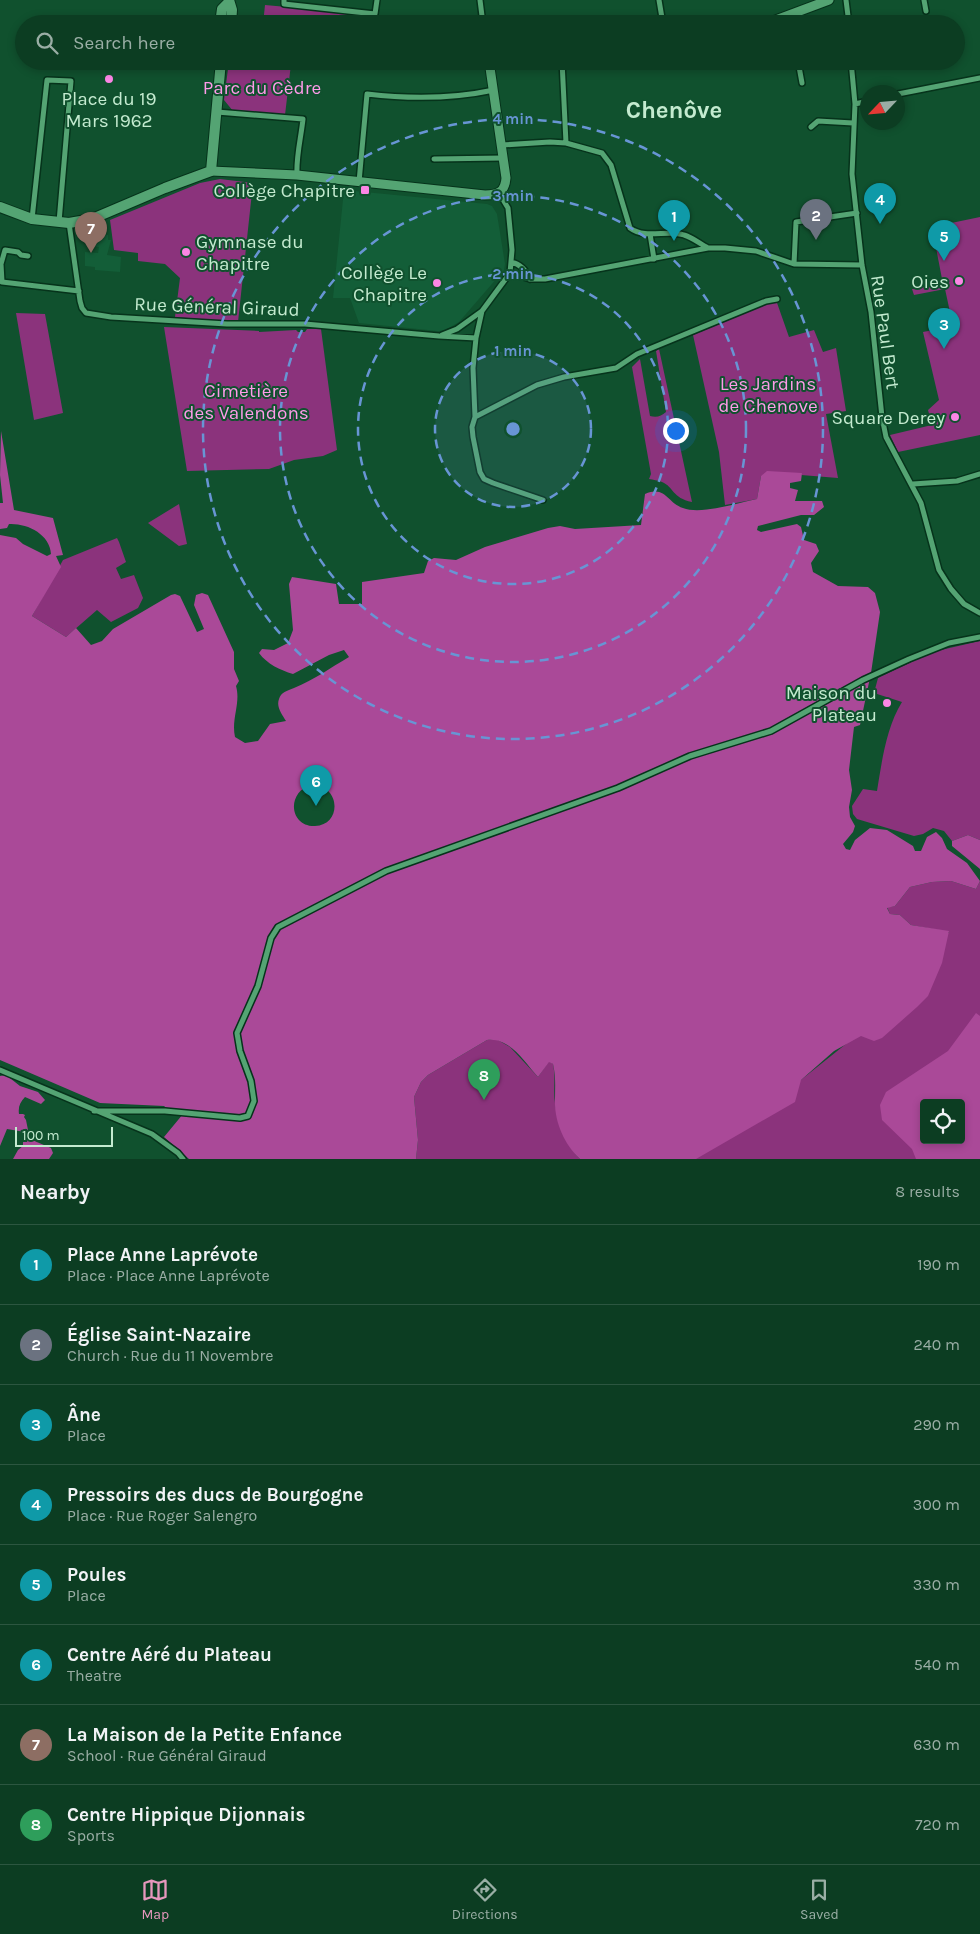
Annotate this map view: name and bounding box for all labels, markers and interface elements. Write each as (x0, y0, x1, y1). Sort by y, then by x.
search box (15, 15, 965, 70)
icon: search (33, 29, 61, 57)
text: Search here (73, 32, 175, 54)
marker: Place du 19 Mars 1962 (103, 73, 115, 85)
park label: Parc du Cèdre (203, 77, 321, 99)
north arrow (860, 85, 905, 130)
place label: Place du 19 Mars 1962 (62, 88, 156, 132)
district label: Chenôve (626, 96, 722, 124)
text: 4 min (492, 110, 534, 128)
place label: Collège Chapitre (213, 180, 355, 202)
pin: 4 (864, 183, 896, 224)
marker: Collège Chapitre (359, 184, 371, 196)
text: 3 min (492, 187, 534, 205)
pin: 2 (800, 199, 832, 240)
pin: 1 (658, 200, 690, 241)
pin: 7 (75, 212, 107, 253)
pin: 5 (928, 220, 960, 261)
place label: Gymnase du Chapitre (196, 231, 304, 275)
marker: Gymnase du Chapitre (180, 246, 192, 258)
place label: Collège Le Chapitre (341, 262, 427, 306)
text: 2 min (492, 265, 534, 283)
place label: Oies (911, 271, 949, 293)
street label: Rue Paul Bert (866, 274, 904, 391)
marker: Oies (953, 275, 965, 287)
marker: Collège Le Chapitre (431, 277, 443, 289)
street label: Rue Général Giraud (134, 293, 300, 321)
pin: 3 (928, 308, 960, 349)
text: 1 min (494, 342, 532, 360)
park label: Les Jardins de Chenove (718, 373, 818, 417)
park label: Cimetière des Valendons (183, 380, 309, 424)
place label: Square Derey (832, 407, 945, 429)
marker: Square Derey (949, 411, 961, 423)
your location (663, 418, 689, 444)
centre of rings (504, 420, 522, 438)
place label: Maison du Plateau (786, 682, 877, 726)
marker: Maison du Plateau (881, 697, 893, 709)
pin: 6 (300, 765, 332, 806)
pin: 8 (468, 1059, 500, 1100)
map controls (920, 1099, 965, 1144)
button: locate (920, 1099, 965, 1144)
scale bar (15, 1124, 112, 1147)
text: 100 m (22, 1127, 60, 1144)
text: Nearby (20, 1180, 90, 1204)
text: 8 results (895, 1182, 960, 1201)
text: Place Anne Laprévote (67, 1244, 258, 1266)
text: 1 (33, 1255, 39, 1274)
text: 190 m (917, 1255, 960, 1274)
text: Place · Place Anne Laprévote (67, 1266, 270, 1285)
text: Église Saint-Nazaire (67, 1324, 251, 1346)
text: 2 (31, 1335, 41, 1354)
text: 240 m (914, 1335, 960, 1354)
text: Church · Rue du 11 Novembre (67, 1346, 274, 1365)
text: Âne (67, 1404, 101, 1426)
text: 3 (31, 1415, 41, 1434)
text: 290 m (913, 1415, 960, 1434)
text: Place (67, 1426, 106, 1445)
text: Pressoirs des ducs de Bourgogne (67, 1484, 364, 1506)
text: 4 (31, 1495, 41, 1514)
text: 300 m (913, 1495, 960, 1514)
text: Place · Rue Roger Salengro (67, 1506, 257, 1525)
text: Poules (67, 1564, 127, 1586)
text: 5 (31, 1575, 41, 1594)
text: 330 m (913, 1575, 960, 1594)
text: Place (67, 1586, 106, 1605)
text: Centre Aéré du Plateau (67, 1644, 272, 1666)
text: 6 (31, 1655, 41, 1674)
text: 540 m (914, 1655, 960, 1674)
text: Theatre (67, 1666, 122, 1685)
text: La Maison de la Petite Enfance (67, 1724, 342, 1746)
text: 7 (32, 1735, 40, 1754)
text: 630 m (913, 1735, 960, 1754)
text: School · Rue Général Giraud (67, 1746, 267, 1765)
text: Centre Hippique Dijonnais (67, 1804, 306, 1826)
text: 8 (31, 1815, 41, 1834)
text: 720 m (915, 1815, 960, 1834)
text: Sports (67, 1826, 115, 1845)
tab: Map (141, 1876, 169, 1923)
tab: Directions (452, 1876, 518, 1923)
tab: Saved (800, 1876, 839, 1923)

